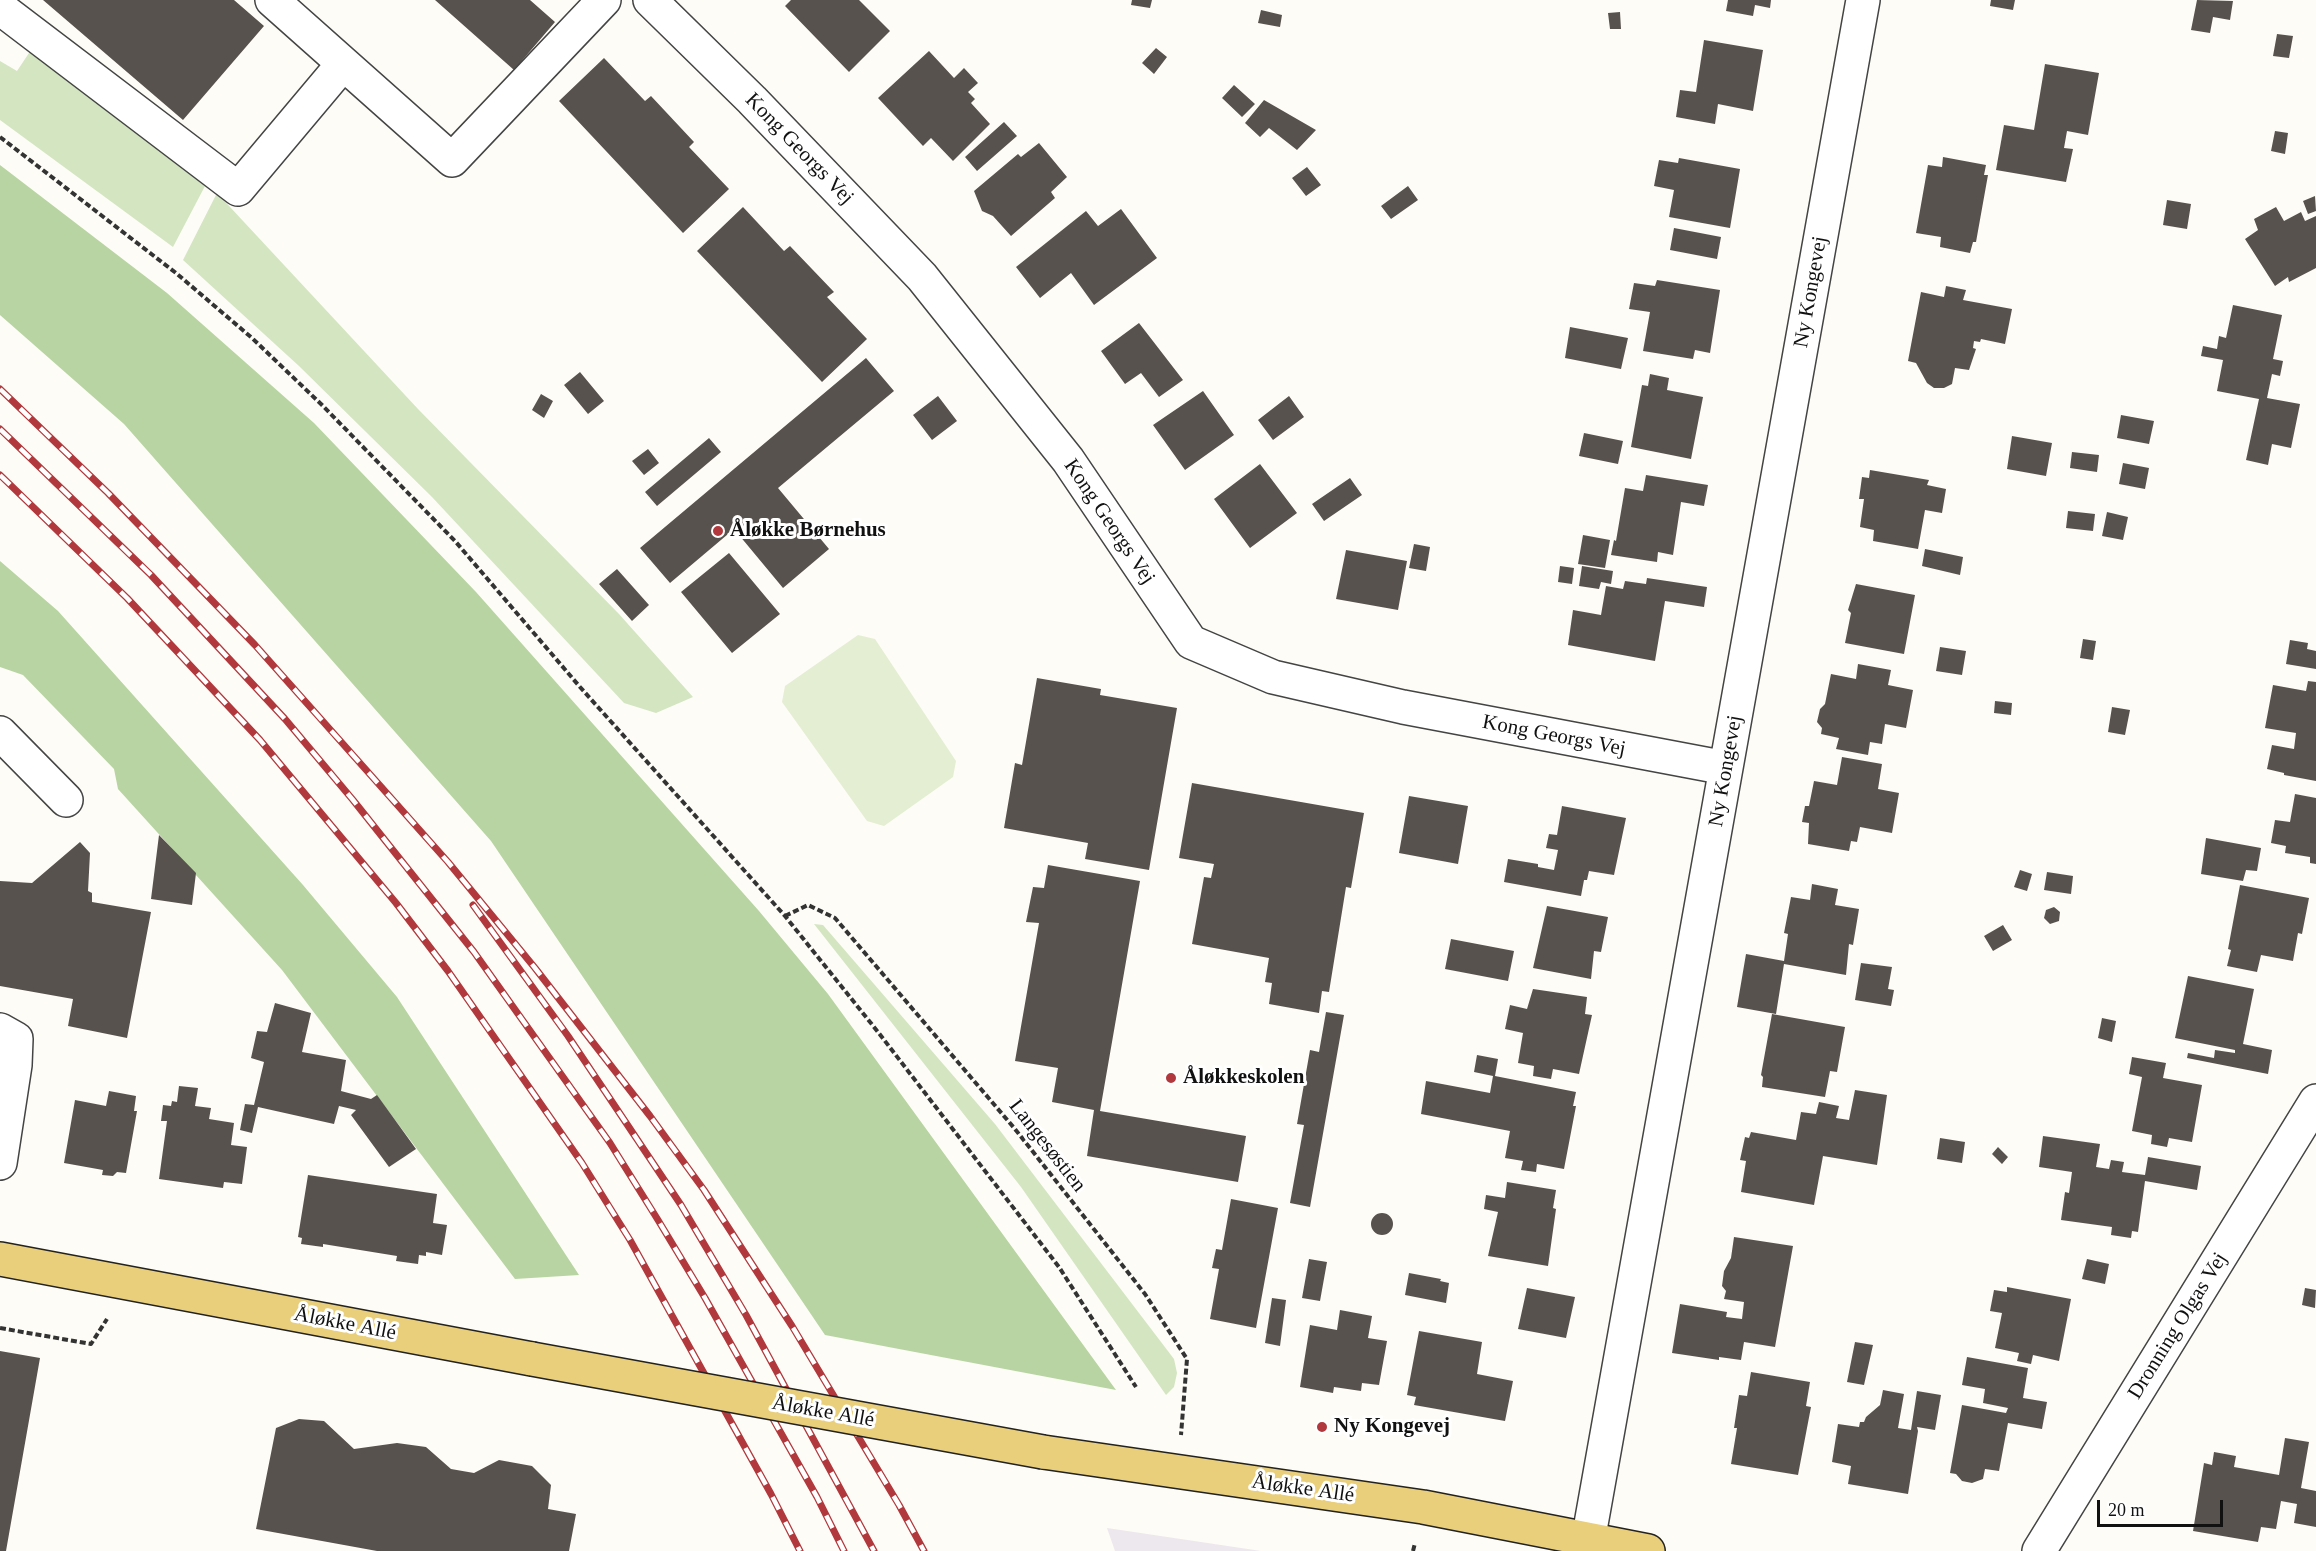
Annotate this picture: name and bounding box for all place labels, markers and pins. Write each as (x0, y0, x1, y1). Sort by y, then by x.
place label: Åløkke Børnehus (730, 518, 886, 544)
marker: Åløkke Børnehus (711, 524, 725, 538)
place label: Åløkkeskolen (1183, 1065, 1304, 1091)
marker: Åløkkeskolen (1164, 1071, 1178, 1085)
place label: Ny Kongevej (1334, 1414, 1450, 1440)
marker: Ny Kongevej (1315, 1420, 1329, 1434)

